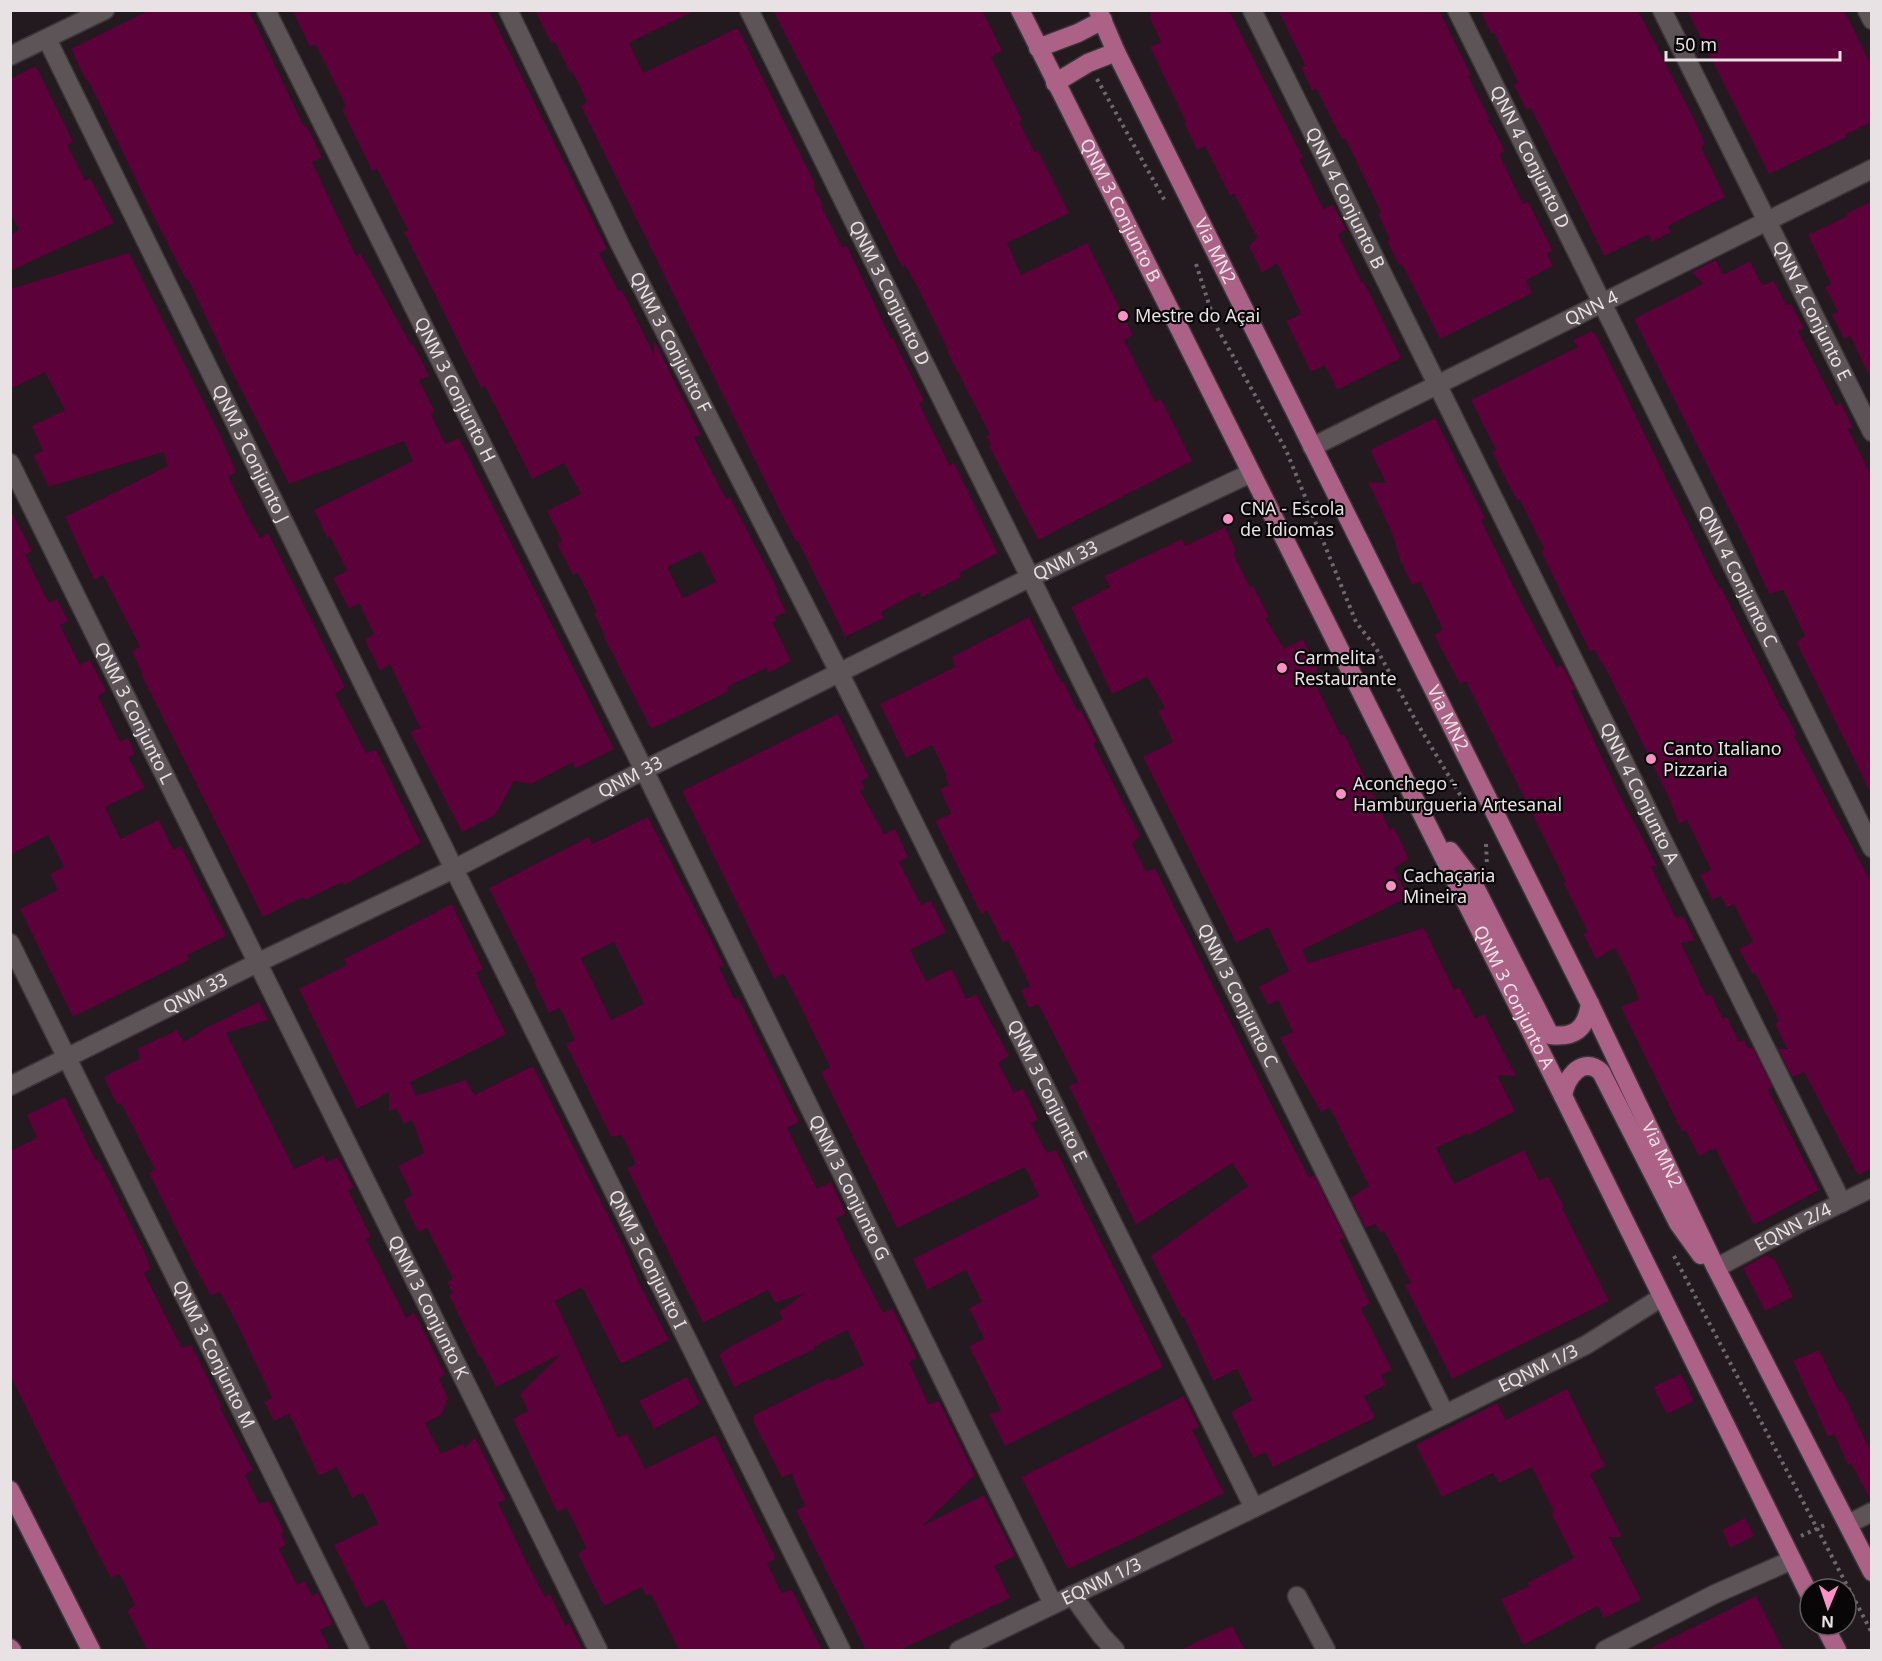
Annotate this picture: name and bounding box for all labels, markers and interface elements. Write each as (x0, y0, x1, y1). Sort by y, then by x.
scale bar (1666, 24, 1840, 62)
text: 50 m (1675, 32, 1717, 56)
street label: QNN 4 Conjunto D (1485, 81, 1576, 232)
street label: QNN 4 Conjunto B (1301, 123, 1391, 273)
street label: QNM 3 Conjunto B (1075, 134, 1167, 286)
street label: Via MN2 (1190, 214, 1242, 287)
street label: QNM 3 Conjunto D (844, 216, 936, 369)
street label: QNN 4 Conjunto E (1768, 236, 1858, 384)
street label: QNM 3 Conjunto F (625, 267, 717, 417)
street label: QNN 4 (1560, 284, 1622, 331)
place label: Mestre do Açai (1135, 303, 1260, 327)
marker: Mestre do Açai (1116, 309, 1130, 323)
street label: QNM 3 Conjunto H (409, 312, 502, 466)
street label: QNM 3 Conjunto J (207, 380, 295, 526)
place label: CNA - Escola de Idiomas (1240, 496, 1345, 541)
street label: QNN 4 Conjunto C (1693, 501, 1783, 651)
marker: CNA - Escola de Idiomas (1221, 512, 1235, 526)
street label: QNM 33 (1029, 534, 1102, 586)
street label: QNM 3 Conjunto L (89, 638, 180, 788)
place label: Carmelita Restaurante (1294, 645, 1397, 690)
marker: Carmelita Restaurante (1275, 661, 1289, 675)
street label: Via MN2 (1422, 681, 1475, 755)
street label: QNN 4 Conjunto A (1595, 718, 1686, 868)
place label: Canto Italiano Pizzaria (1663, 736, 1782, 781)
street label: QNM 33 (594, 750, 666, 803)
marker: Canto Italiano Pizzaria (1644, 752, 1658, 766)
place label: Aconchego - Hamburgueria Artesanal (1353, 771, 1562, 816)
marker: Aconchego - Hamburgueria Artesanal (1334, 787, 1348, 801)
place label: Cachaçaria Mineira (1403, 863, 1495, 908)
marker: Cachaçaria Mineira (1384, 879, 1398, 893)
street label: QNM 3 Conjunto C (1193, 919, 1284, 1071)
street label: QNM 3 Conjunto A (1469, 921, 1561, 1073)
street label: QNM 33 (158, 967, 231, 1019)
street label: QNM 3 Conjunto E (1002, 1015, 1093, 1166)
street label: QNM 3 Conjunto G (804, 1110, 896, 1264)
street label: Via MN2 (1637, 1117, 1689, 1191)
street label: QNM 3 Conjunto I (604, 1185, 693, 1332)
street label: EQNN 2/4 (1750, 1197, 1835, 1256)
street label: QNM 3 Conjunto K (383, 1231, 475, 1383)
street label: QNM 3 Conjunto M (168, 1276, 261, 1432)
street label: EQNM 1/3 (1494, 1338, 1582, 1397)
street label: EQNM 1/3 (1057, 1551, 1145, 1610)
north arrow (1798, 1577, 1858, 1637)
text: N (1821, 1611, 1834, 1633)

